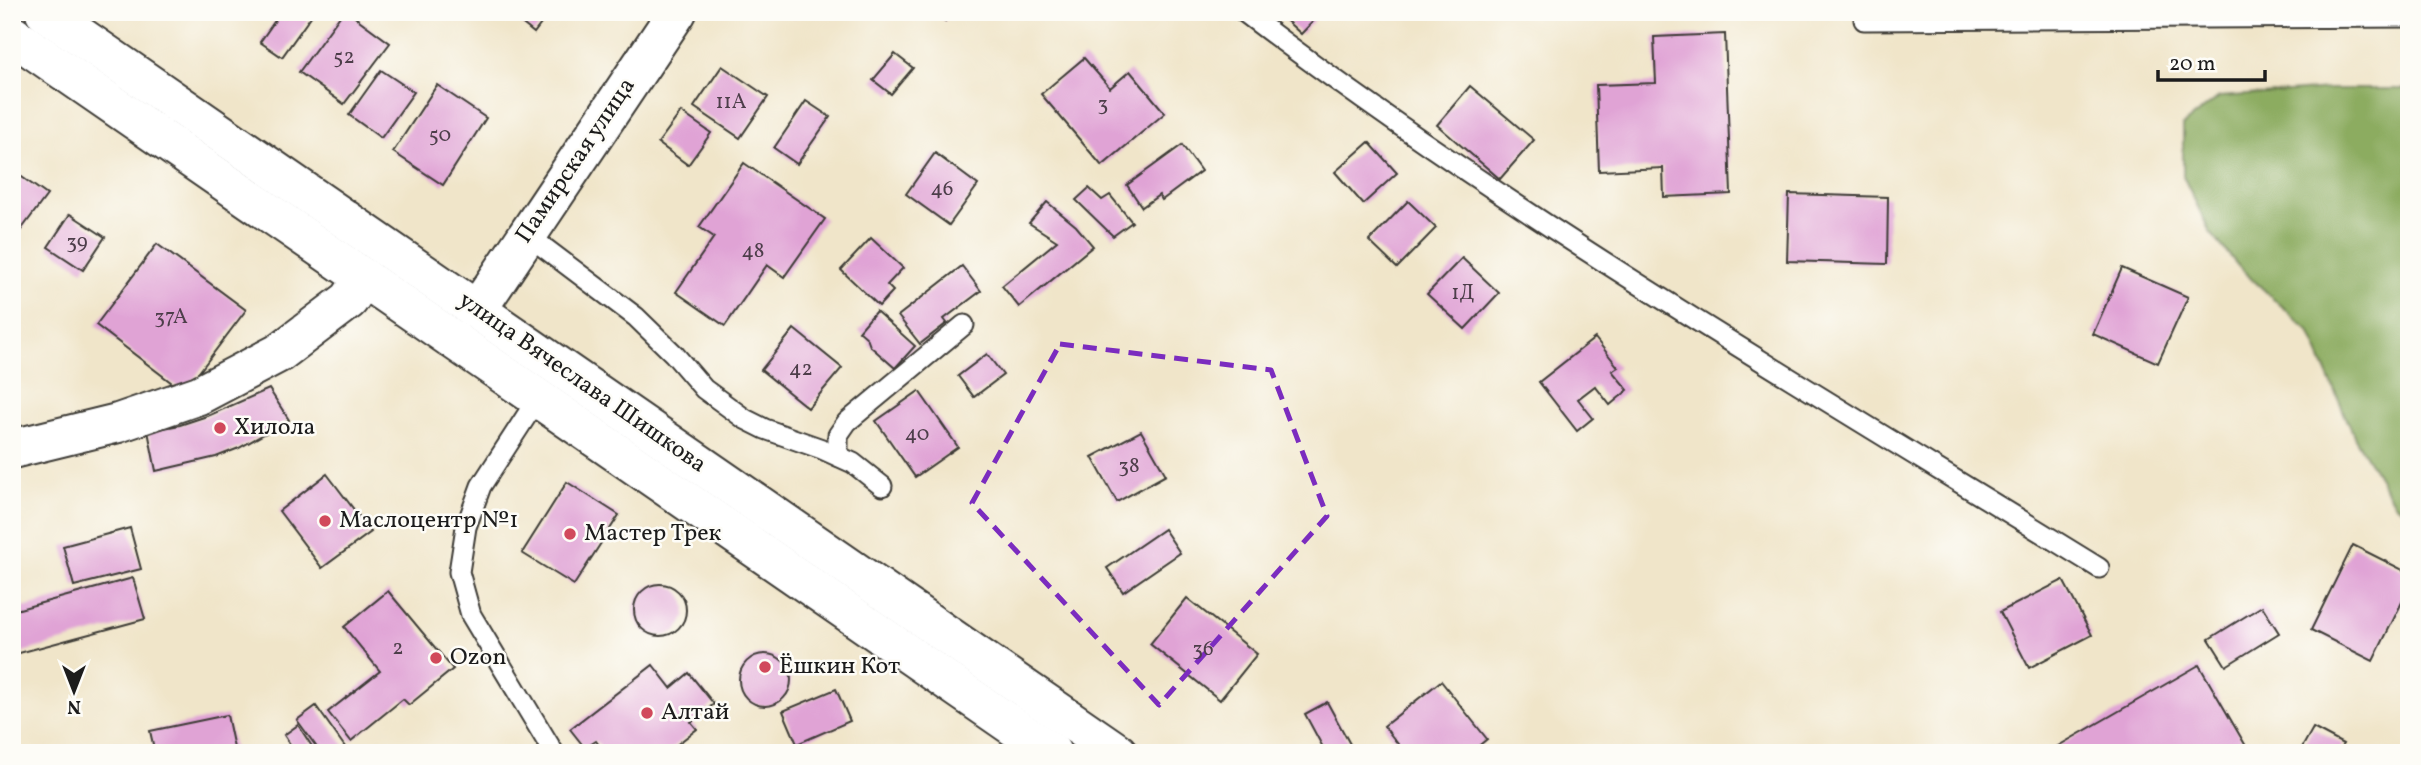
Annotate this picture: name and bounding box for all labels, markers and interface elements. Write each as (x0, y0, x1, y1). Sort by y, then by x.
scale bar (2158, 38, 2265, 82)
house number: 52 (333, 43, 355, 72)
text: 20 m (2169, 50, 2215, 79)
street label: Памирская улица (508, 71, 644, 251)
house number: 11А (715, 88, 747, 117)
house number: 3 (1098, 90, 1108, 119)
house number: 50 (429, 121, 451, 150)
house number: 46 (931, 175, 953, 204)
house number: 39 (66, 228, 88, 257)
house number: 48 (742, 237, 764, 266)
house number: 1Д (1451, 279, 1475, 308)
street label: улица Вячеслава Шишкова (451, 284, 713, 482)
house number: 37А (154, 303, 188, 332)
house number: 42 (789, 355, 813, 384)
place label: Хилола (234, 411, 316, 445)
marker: Хилола (212, 420, 228, 436)
house number: 40 (905, 420, 929, 449)
house number: 38 (1118, 452, 1140, 481)
place label: Маслоцентр №1 (339, 504, 519, 538)
marker: Маслоцентр №1 (317, 513, 333, 529)
place label: Мастер Трек (584, 517, 722, 551)
marker: Мастер Трек (562, 526, 578, 542)
house number: 2 (392, 634, 404, 663)
house number: 36 (1192, 635, 1214, 664)
place label: Ozon (450, 641, 507, 675)
marker: Ozon (428, 650, 444, 666)
place label: Ёшкин Кот (779, 650, 900, 684)
north arrow (38, 656, 108, 726)
marker: Ёшкин Кот (757, 659, 773, 675)
text: N (67, 693, 81, 719)
place label: Алтай (661, 696, 729, 730)
marker: Алтай (639, 705, 655, 721)

